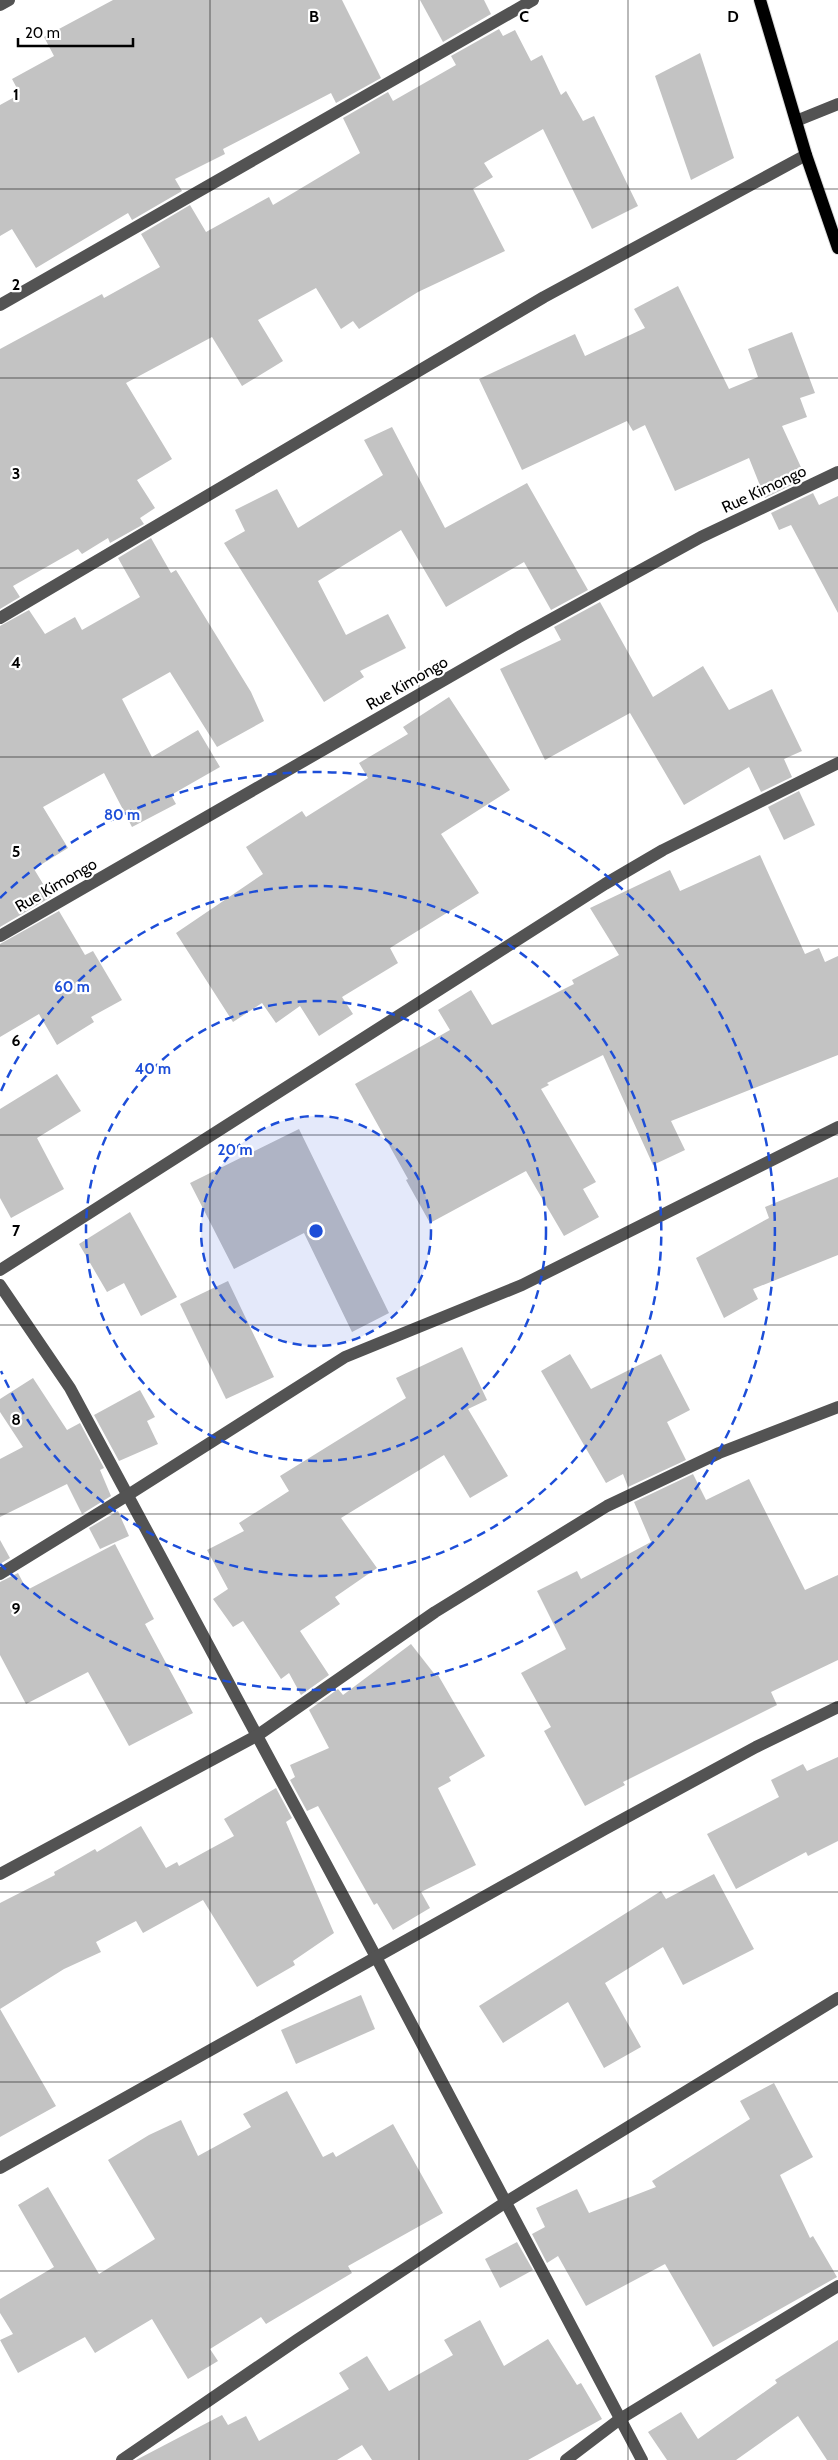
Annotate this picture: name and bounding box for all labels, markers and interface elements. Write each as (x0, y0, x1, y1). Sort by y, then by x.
text: B (309, 7, 319, 26)
text: C (519, 7, 529, 26)
text: D (727, 7, 739, 26)
scale bar (18, 15, 132, 47)
text: 20 m (25, 24, 60, 42)
text: 1 (13, 85, 19, 104)
text: 2 (12, 275, 20, 294)
street label: Rue Kimongo (719, 461, 809, 517)
text: 3 (12, 464, 20, 483)
street label: Rue Kimongo (363, 652, 451, 714)
text: 4 (11, 653, 21, 672)
text: 80 m (104, 806, 140, 824)
text: 5 (12, 842, 20, 861)
street label: Rue Kimongo (12, 854, 100, 916)
text: 60 m (54, 978, 90, 996)
text: 6 (12, 1031, 21, 1050)
text: 40 m (135, 1060, 171, 1078)
text: 20 m (218, 1141, 252, 1159)
text: 7 (12, 1221, 21, 1240)
centre of rings (307, 1222, 325, 1240)
text: 8 (11, 1410, 21, 1429)
text: 9 (12, 1599, 21, 1618)

